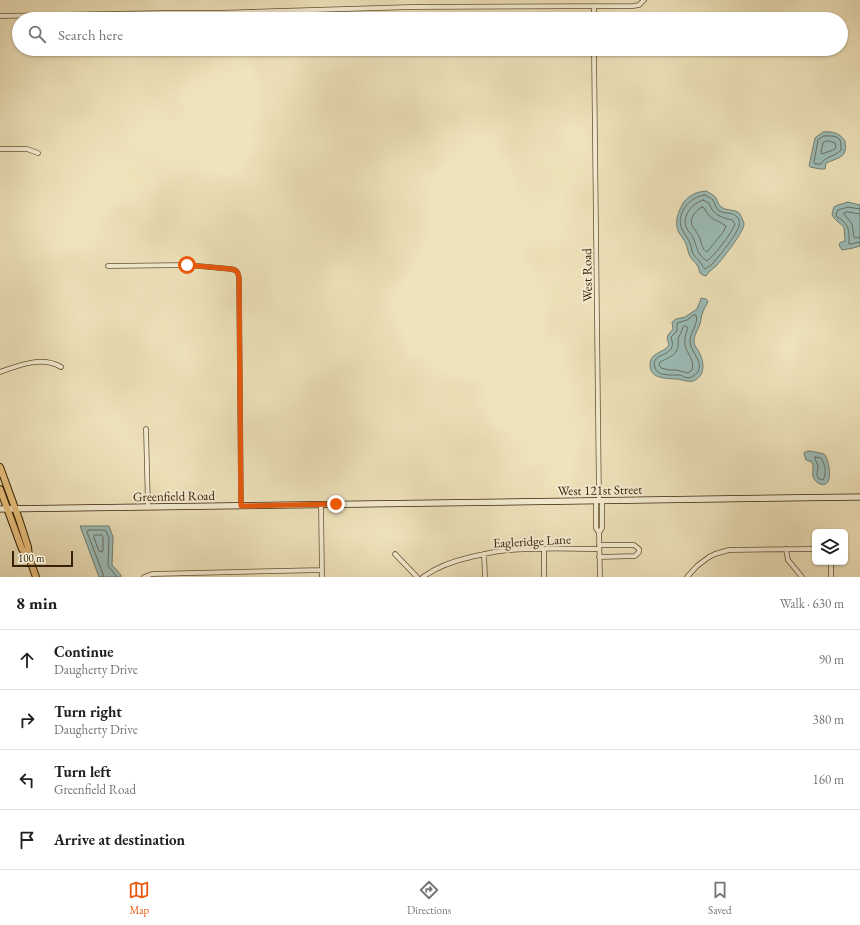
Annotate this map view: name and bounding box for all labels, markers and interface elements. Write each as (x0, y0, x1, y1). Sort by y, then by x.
search box (12, 12, 848, 56)
icon: search (26, 23, 48, 45)
text: Search here (58, 25, 123, 44)
street label: West Road (578, 248, 596, 302)
route start (178, 256, 196, 274)
street label: West 121st Street (557, 481, 643, 499)
street label: Greenfield Road (133, 487, 216, 505)
route end (327, 495, 345, 513)
map controls (812, 529, 848, 565)
button: layers (812, 529, 848, 565)
street label: Eagleridge Lane (493, 530, 571, 552)
scale bar (12, 549, 73, 568)
text: 100 m (18, 551, 45, 565)
text: 8 min (16, 592, 57, 614)
text: Walk · 630 m (780, 595, 844, 612)
text: Continue (54, 642, 114, 661)
icon: ahead (16, 649, 38, 671)
text: 90 m (819, 651, 844, 668)
text: Daugherty Drive (54, 661, 138, 678)
text: Turn right (54, 702, 122, 721)
icon: right (16, 709, 38, 731)
text: 380 m (813, 711, 844, 728)
text: Daugherty Drive (54, 721, 138, 738)
text: Turn left (54, 762, 111, 781)
icon: left (16, 769, 38, 791)
text: 160 m (813, 771, 844, 788)
text: Greenfield Road (54, 781, 136, 798)
icon: arrive (16, 829, 38, 851)
text: Arrive at destination (54, 830, 185, 849)
tab: Map (128, 879, 150, 917)
tab: Directions (407, 879, 451, 917)
tab: Saved (708, 879, 732, 917)

